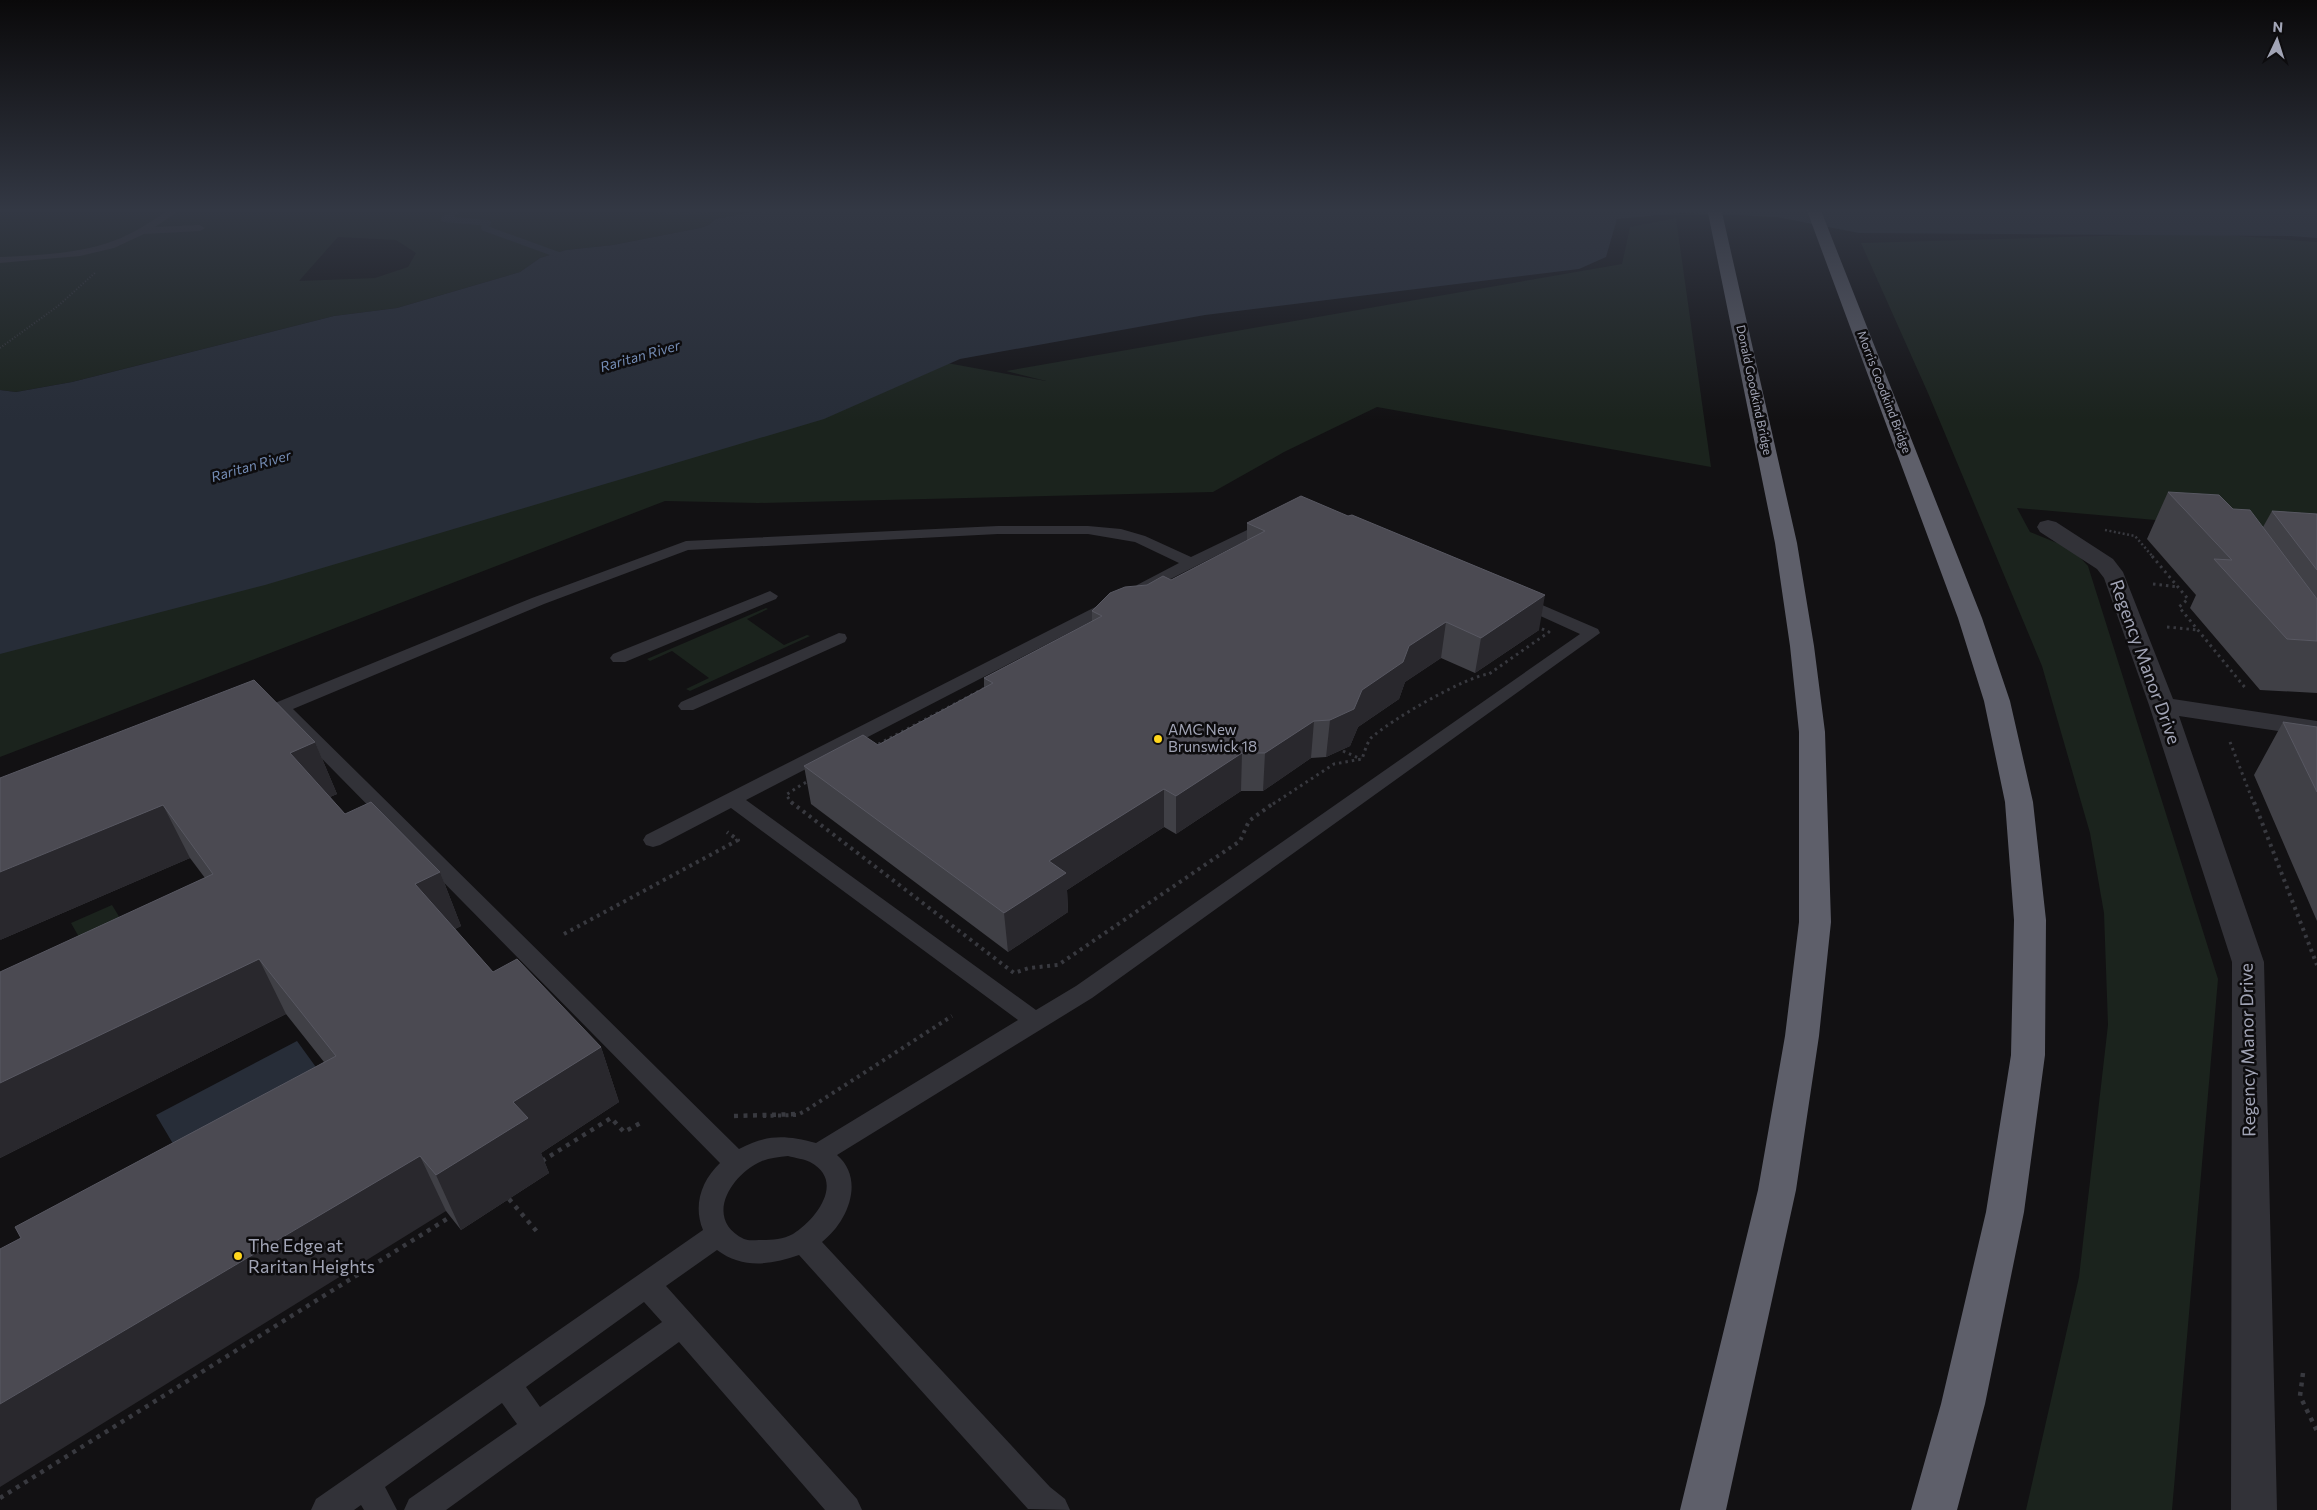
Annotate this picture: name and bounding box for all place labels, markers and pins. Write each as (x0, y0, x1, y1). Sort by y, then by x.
place label: AMC New Brunswick 18 (1168, 720, 1257, 755)
marker: AMC New Brunswick 18 (1152, 733, 1164, 745)
place label: The Edge at Raritan Heights (248, 1234, 375, 1277)
marker: The Edge at Raritan Heights (232, 1250, 244, 1262)

